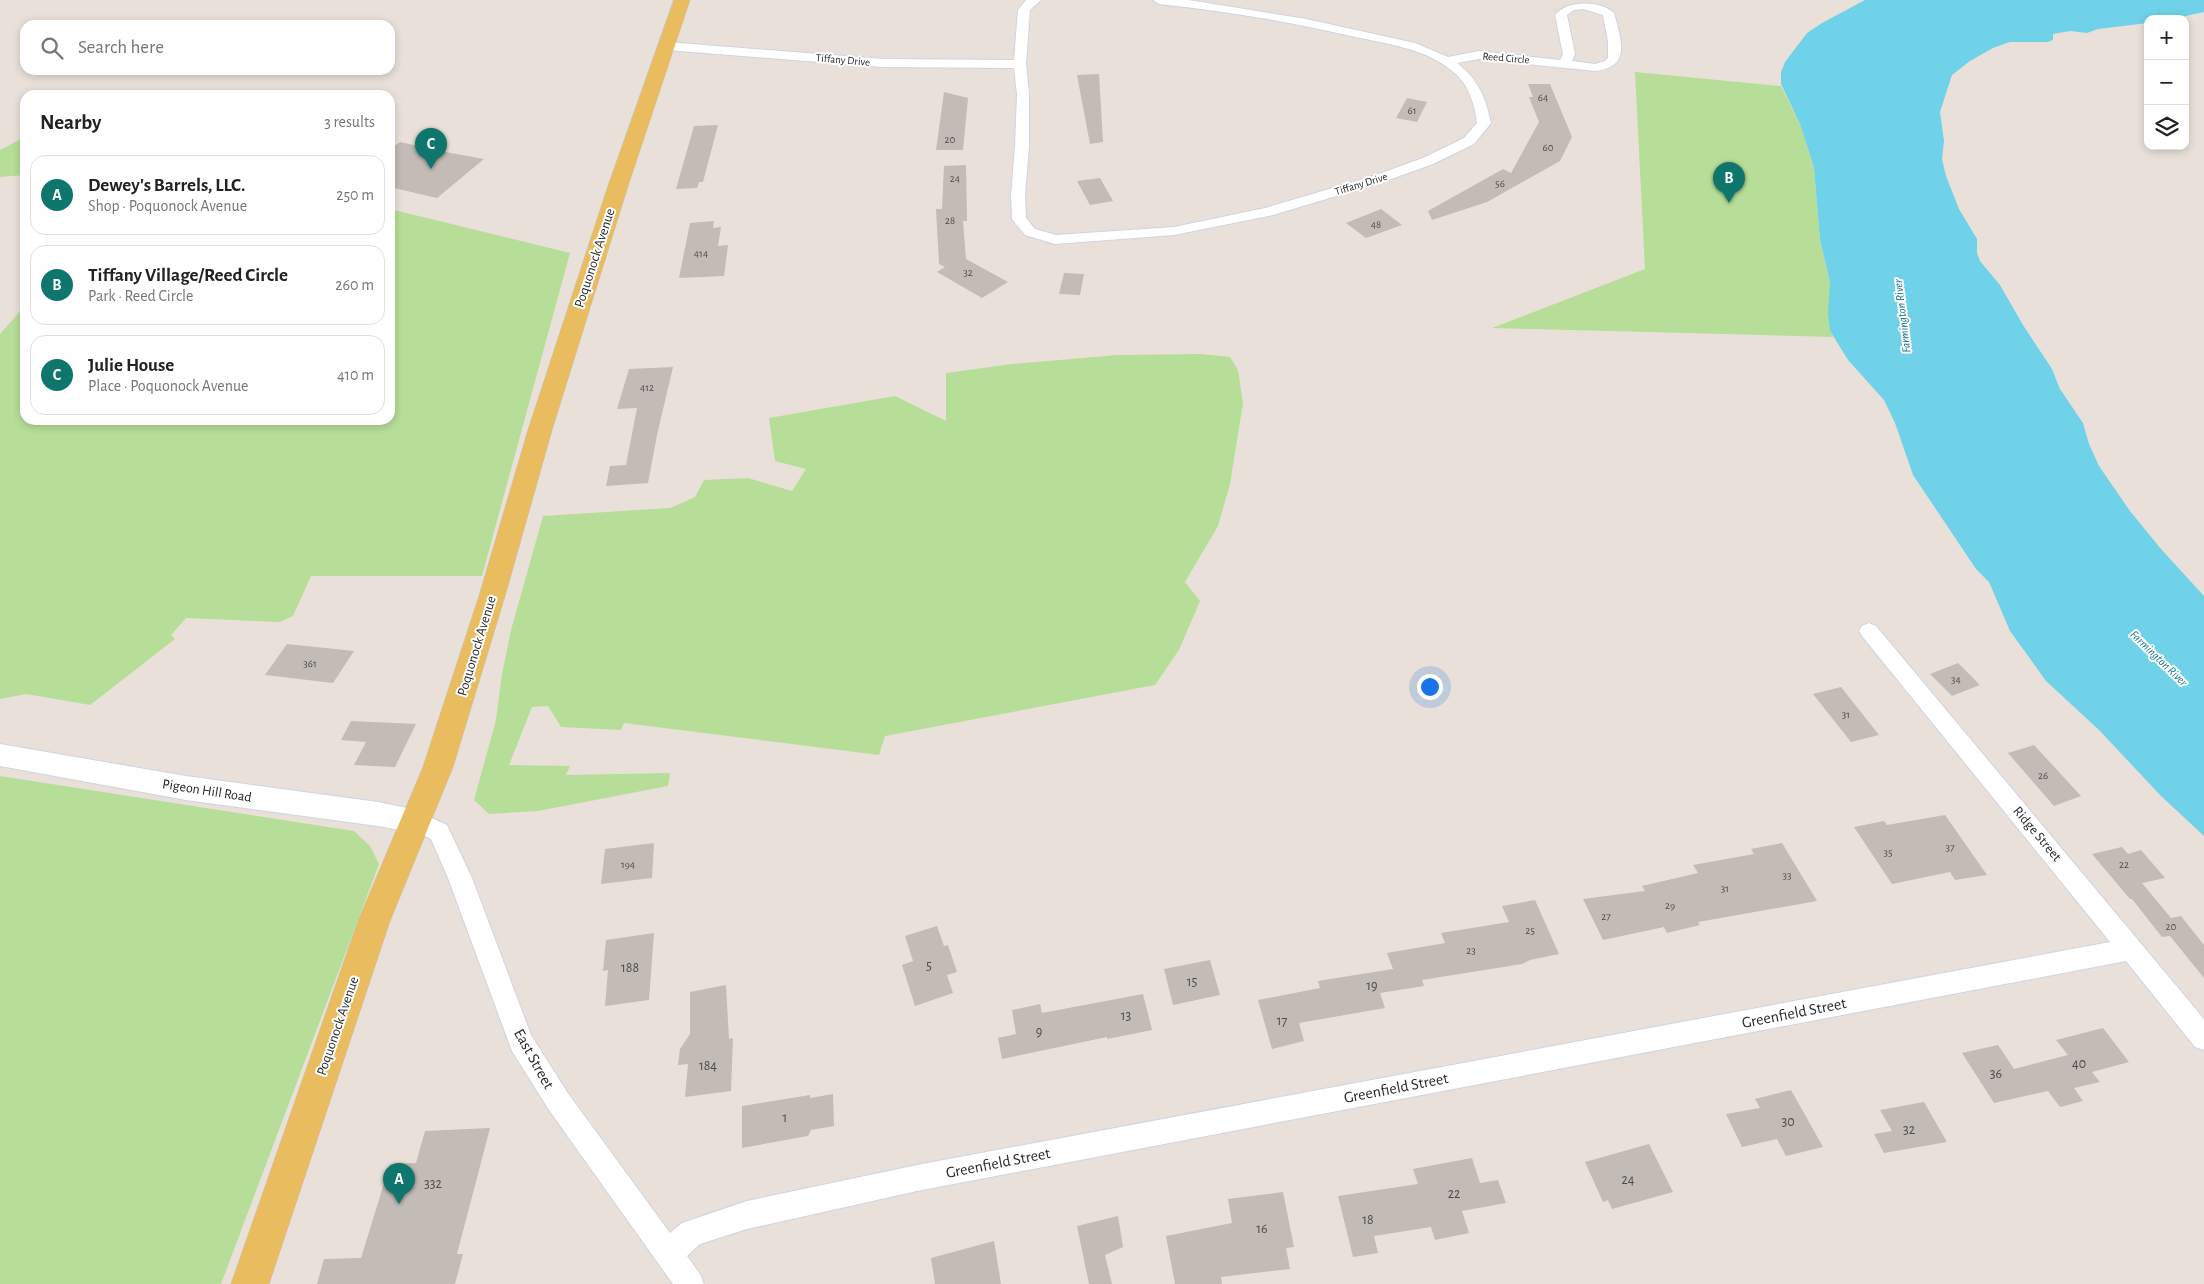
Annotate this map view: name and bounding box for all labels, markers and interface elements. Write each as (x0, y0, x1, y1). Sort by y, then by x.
map controls (2144, 15, 2189, 150)
button: + (2144, 15, 2189, 60)
search box (20, 20, 395, 75)
icon: search (38, 34, 66, 62)
text: Search here (78, 38, 164, 57)
street label: Reed Circle (1482, 50, 1530, 66)
street label: Tiffany Drive (815, 52, 871, 68)
button: − (2144, 60, 2189, 105)
house number: 64 (1538, 92, 1548, 103)
house number: 61 (1408, 105, 1416, 116)
button: layers (2144, 105, 2189, 150)
text: Nearby (40, 112, 101, 133)
text: 3 results (324, 114, 375, 130)
pin: C (415, 128, 447, 169)
house number: 20 (945, 134, 956, 145)
house number: 60 (1543, 142, 1554, 153)
pin: B (1713, 162, 1745, 203)
street label: Tiffany Drive (1333, 171, 1389, 197)
house number: 24 (950, 173, 960, 184)
text: Dewey's Barrels, LLC. (88, 176, 245, 195)
house number: 56 (1495, 178, 1505, 189)
text: A (52, 187, 62, 203)
text: 250 m (336, 187, 374, 203)
text: Shop · Poquonock Avenue (88, 198, 247, 214)
street label: Poquonock Avenue (572, 207, 618, 309)
house number: 28 (945, 215, 955, 226)
house number: 48 (1371, 219, 1381, 230)
house number: 414 (694, 248, 708, 259)
text: Tiffany Village/Reed Circle (88, 266, 288, 285)
house number: 32 (963, 267, 973, 278)
text: B (52, 277, 62, 293)
text: 260 m (335, 277, 374, 293)
water label: Farmington River (1891, 277, 1912, 353)
text: Park · Reed Circle (88, 288, 193, 304)
text: Julie House (88, 356, 174, 375)
text: C (53, 367, 61, 383)
text: 410 m (337, 367, 374, 383)
text: Place · Poquonock Avenue (88, 378, 248, 394)
house number: 412 (640, 382, 654, 393)
street label: Poquonock Avenue (455, 594, 499, 698)
water label: Farmington River (2128, 628, 2191, 689)
house number: 361 (303, 658, 317, 669)
your location (1417, 674, 1443, 700)
house number: 34 (1951, 674, 1961, 685)
house number: 31 (1842, 709, 1850, 720)
house number: 26 (2038, 770, 2048, 781)
street label: Pigeon Hill Road (161, 777, 253, 805)
street label: Ridge Street (2010, 804, 2064, 865)
house number: 37 (1945, 842, 1955, 853)
house number: 35 (1883, 847, 1893, 858)
house number: 194 (621, 859, 635, 870)
house number: 22 (2119, 859, 2129, 870)
house number: 33 (1782, 870, 1792, 881)
house number: 31 (1721, 883, 1729, 894)
house number: 29 (1665, 900, 1675, 911)
house number: 27 (1601, 911, 1611, 922)
house number: 20 (2166, 921, 2177, 932)
house number: 25 (1525, 925, 1535, 936)
house number: 23 (1466, 945, 1476, 956)
house number: 5 (926, 959, 932, 973)
house number: 188 (621, 961, 639, 975)
street label: Poquonock Avenue (315, 975, 361, 1077)
house number: 15 (1187, 975, 1197, 989)
house number: 19 (1366, 979, 1378, 993)
street label: Greenfield Street (1740, 995, 1848, 1031)
house number: 13 (1121, 1009, 1132, 1023)
house number: 17 (1277, 1014, 1287, 1028)
house number: 9 (1036, 1025, 1042, 1039)
street label: East Street (511, 1026, 557, 1092)
house number: 40 (2072, 1057, 2086, 1071)
house number: 184 (699, 1059, 717, 1073)
house number: 36 (1990, 1067, 2002, 1081)
street label: Greenfield Street (1342, 1070, 1450, 1106)
house number: 1 (783, 1111, 787, 1125)
house number: 30 (1781, 1115, 1795, 1129)
house number: 32 (1903, 1123, 1915, 1137)
street label: Greenfield Street (944, 1145, 1052, 1181)
pin: A (383, 1163, 415, 1204)
house number: 24 (1621, 1173, 1635, 1187)
house number: 332 (424, 1177, 442, 1191)
house number: 22 (1448, 1187, 1460, 1201)
house number: 18 (1362, 1213, 1374, 1227)
house number: 16 (1256, 1222, 1268, 1236)

